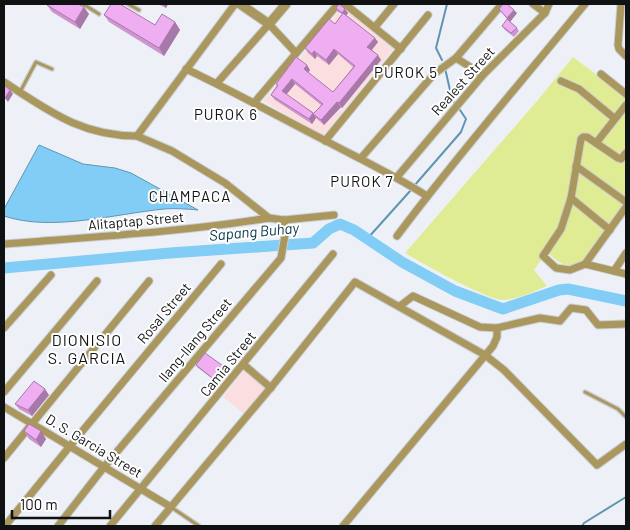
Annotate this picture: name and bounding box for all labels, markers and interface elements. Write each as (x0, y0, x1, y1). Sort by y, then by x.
street label: Realest Street (427, 43, 498, 118)
district label: PUROK 5 (374, 63, 438, 81)
district label: PUROK 6 (194, 105, 258, 123)
district label: PUROK 7 (330, 172, 394, 190)
district label: CHAMPACA (149, 187, 231, 205)
street label: Alitaptap Street (87, 208, 185, 233)
water label: Sapang Buhay (208, 218, 301, 244)
street label: Rosal Street (133, 279, 194, 347)
street label: Ilang-Ilang Street (154, 294, 235, 385)
street label: Camia Street (196, 328, 259, 400)
district label: DIONISIO S. GARCIA (48, 330, 126, 367)
street label: D. S. Garcia Street (43, 410, 146, 481)
scale bar (12, 488, 110, 520)
text: 100 m (20, 495, 58, 513)

